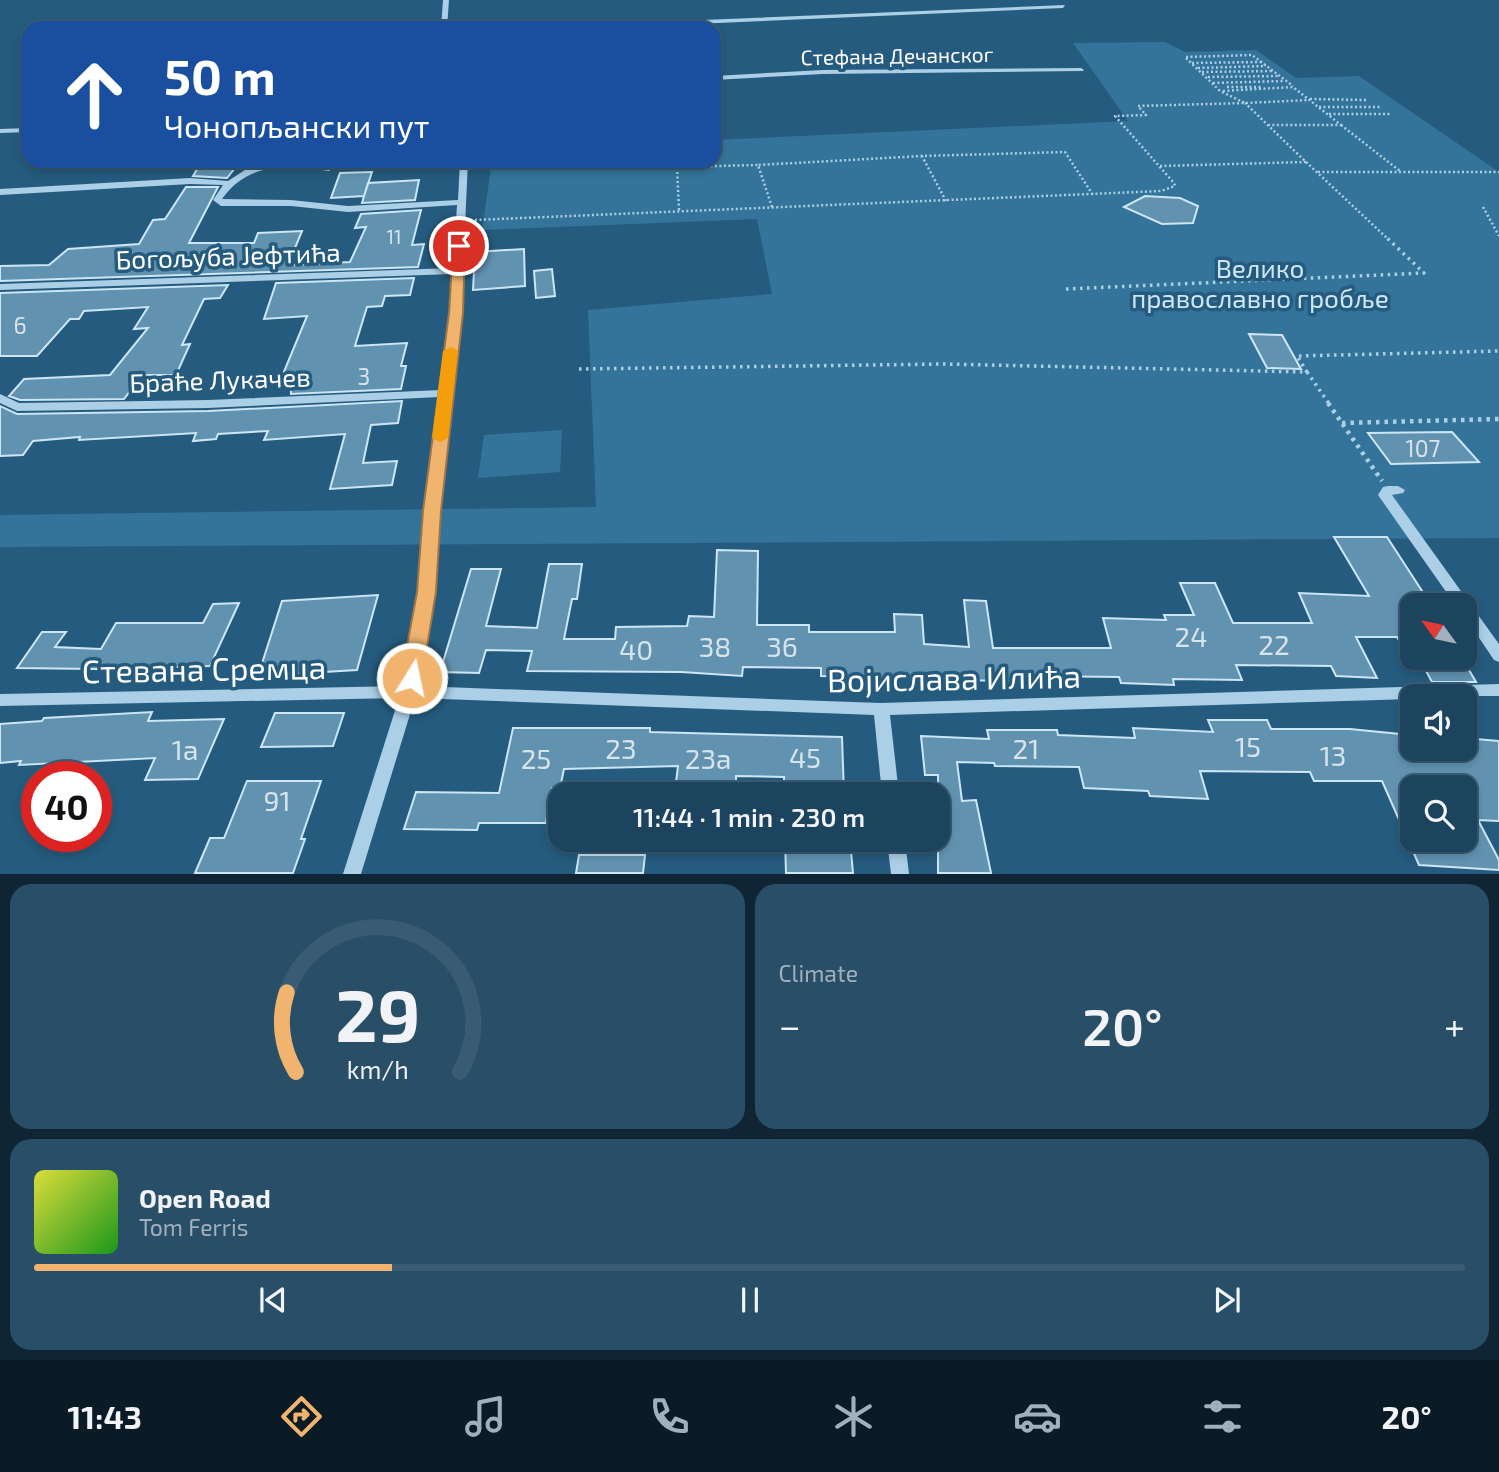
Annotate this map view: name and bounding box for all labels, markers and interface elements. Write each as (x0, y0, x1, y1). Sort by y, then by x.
street label: Стефана Дечанског (800, 41, 994, 69)
text: 50 m (164, 46, 276, 105)
icon: ahead (49, 49, 140, 140)
text: Чонопљански пут (164, 106, 429, 144)
pin (429, 216, 489, 276)
house number: 11 (386, 225, 402, 248)
icon: arrive (440, 227, 478, 265)
street label: Богољуба Јефтића (115, 236, 341, 275)
park label: Велико православно гробље (1131, 252, 1389, 313)
house number: 6 (13, 311, 27, 339)
street label: Браће Лукачев (129, 360, 311, 399)
house number: 3 (358, 362, 370, 390)
house number: 107 (1406, 434, 1441, 462)
north arrow (1400, 593, 1477, 670)
map controls (1400, 593, 1477, 852)
house number: 24 (1175, 619, 1207, 653)
house number: 22 (1258, 627, 1290, 661)
house number: 38 (699, 629, 731, 663)
house number: 36 (766, 629, 798, 663)
house number: 40 (619, 632, 653, 666)
position arrow (375, 641, 449, 715)
street label: Стевана Сремца (81, 647, 327, 689)
street label: Војислава Илића (827, 656, 1081, 699)
button: sound (1400, 684, 1477, 761)
house number: 15 (1235, 729, 1261, 763)
house number: 23 (605, 731, 637, 765)
house number: 21 (1013, 731, 1039, 765)
house number: 1a (172, 732, 198, 766)
house number: 13 (1320, 738, 1346, 772)
house number: 45 (789, 740, 821, 774)
house number: 25 (521, 741, 551, 775)
house number: 23a (685, 741, 731, 775)
speed limit sign: 40 (21, 761, 112, 852)
button: search (1400, 775, 1477, 852)
house number: 91 (263, 783, 291, 817)
text: 11:44 · 1 min · 230 m (633, 801, 865, 832)
text: Climate (779, 959, 858, 987)
text: 29 (335, 970, 420, 1058)
text: 20° (1082, 994, 1163, 1056)
text: − (779, 1002, 801, 1048)
text: + (1444, 1002, 1465, 1048)
text: km/h (346, 1054, 408, 1084)
text: Open Road (139, 1182, 271, 1213)
text: Tom Ferris (139, 1213, 248, 1241)
icon: previous (254, 1281, 292, 1319)
icon: pause (731, 1281, 769, 1319)
icon: next (1208, 1281, 1246, 1319)
icon: directions (277, 1392, 326, 1441)
icon: music (461, 1392, 510, 1441)
icon: phone (645, 1392, 694, 1441)
icon: climate (829, 1392, 878, 1441)
icon: car (1013, 1392, 1062, 1441)
icon: filters (1198, 1392, 1247, 1441)
text: 11:43 (68, 1397, 142, 1435)
text: 20° (1382, 1397, 1431, 1435)

